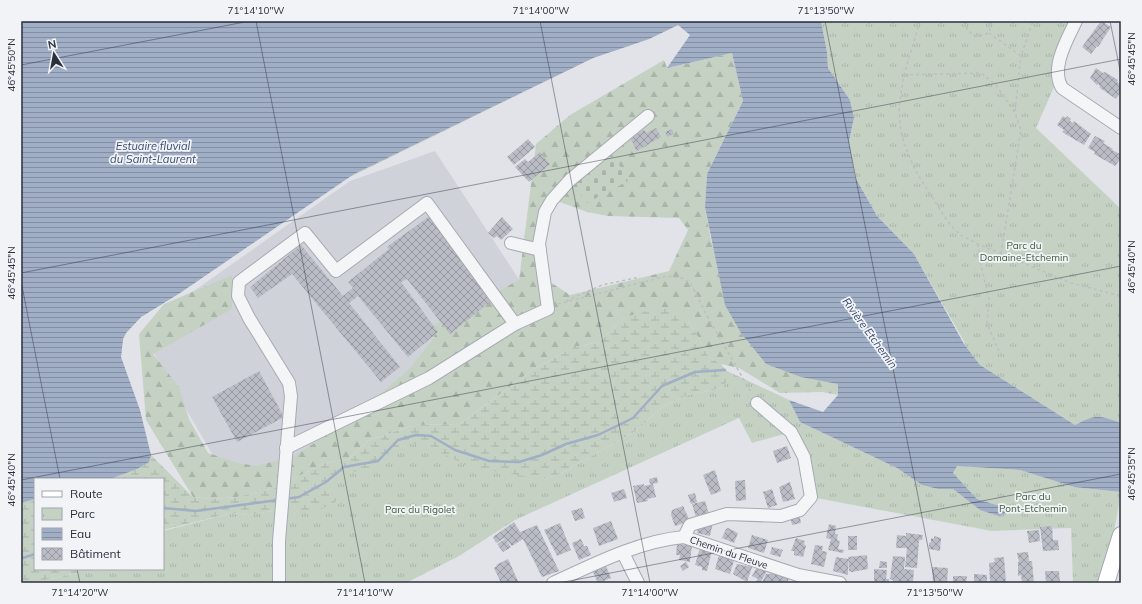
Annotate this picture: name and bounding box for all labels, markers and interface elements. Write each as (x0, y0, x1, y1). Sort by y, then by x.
text: 71°14'10"W (228, 4, 284, 17)
text: 71°14'00"W (513, 4, 569, 17)
text: 71°13'50"W (798, 4, 854, 17)
text: 46°45'45"N (1125, 32, 1138, 86)
north arrow (34, 34, 74, 74)
text: N (47, 37, 58, 52)
text: 46°45'50"N (5, 38, 18, 92)
water label: Estuaire fluvial du Saint-Laurent (110, 139, 197, 166)
park label: Parc du Domaine-Etchemin (980, 239, 1068, 264)
text: 46°45'40"N (1125, 240, 1138, 294)
text: 46°45'45"N (5, 246, 18, 300)
water label: Rivière Etchemin (840, 295, 900, 371)
text: 46°45'35"N (1125, 447, 1138, 501)
text: 46°45'40"N (5, 453, 18, 507)
legend (34, 478, 164, 570)
text: Route (70, 486, 103, 501)
park label: Parc du Pont-Etchemin (999, 490, 1067, 515)
park label: Parc du Rigolet (385, 503, 456, 516)
text: Parc (70, 506, 95, 521)
text: Eau (70, 526, 91, 541)
street label: Chemin du Fleuve (688, 533, 770, 572)
text: Bâtiment (70, 546, 121, 561)
text: 71°14'20"W (52, 586, 108, 599)
text: 71°14'10"W (337, 586, 393, 599)
text: 71°14'00"W (622, 586, 678, 599)
text: 71°13'50"W (907, 586, 963, 599)

